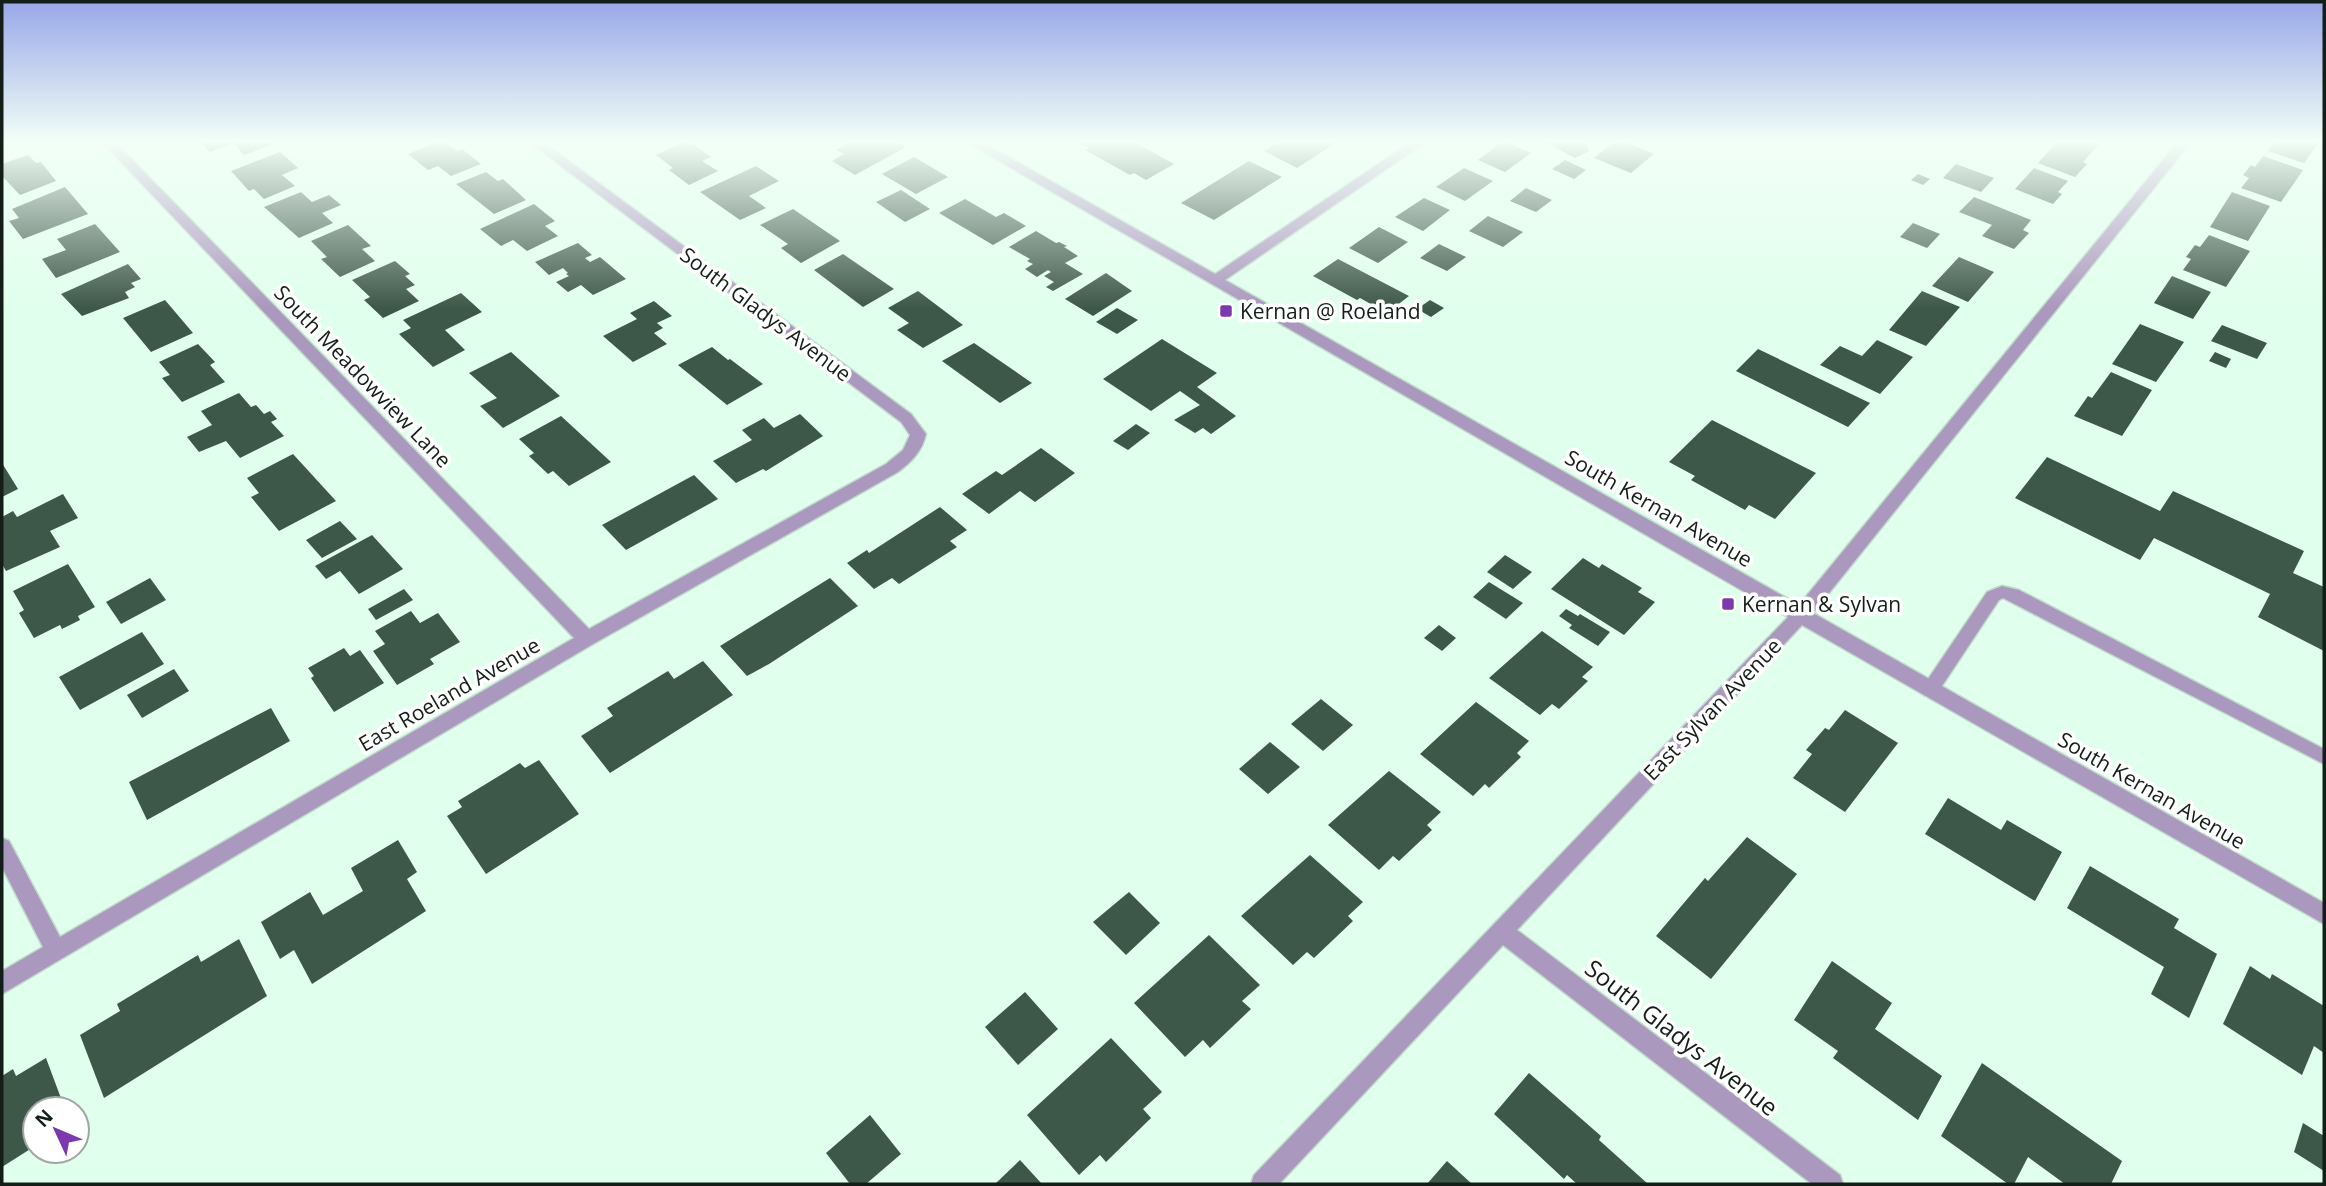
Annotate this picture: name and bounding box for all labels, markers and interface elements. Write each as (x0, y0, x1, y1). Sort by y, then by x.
street label: South Gladys Avenue (675, 241, 857, 387)
street label: South Meadowview Lane (268, 279, 458, 473)
place label: Kernan @ Roeland (1240, 297, 1420, 325)
marker: Kernan @ Roeland (1218, 303, 1234, 319)
street label: South Kernan Avenue (1560, 443, 1758, 573)
place label: Kernan & Sylvan (1742, 590, 1901, 618)
marker: Kernan & Sylvan (1720, 596, 1736, 612)
street label: East Roeland Avenue (353, 631, 545, 757)
street label: East Sylvan Avenue (1637, 632, 1787, 786)
street label: South Kernan Avenue (2053, 725, 2251, 855)
street label: South Gladys Avenue (1579, 951, 1785, 1123)
north arrow (21, 1095, 91, 1165)
text: N (29, 1104, 58, 1133)

